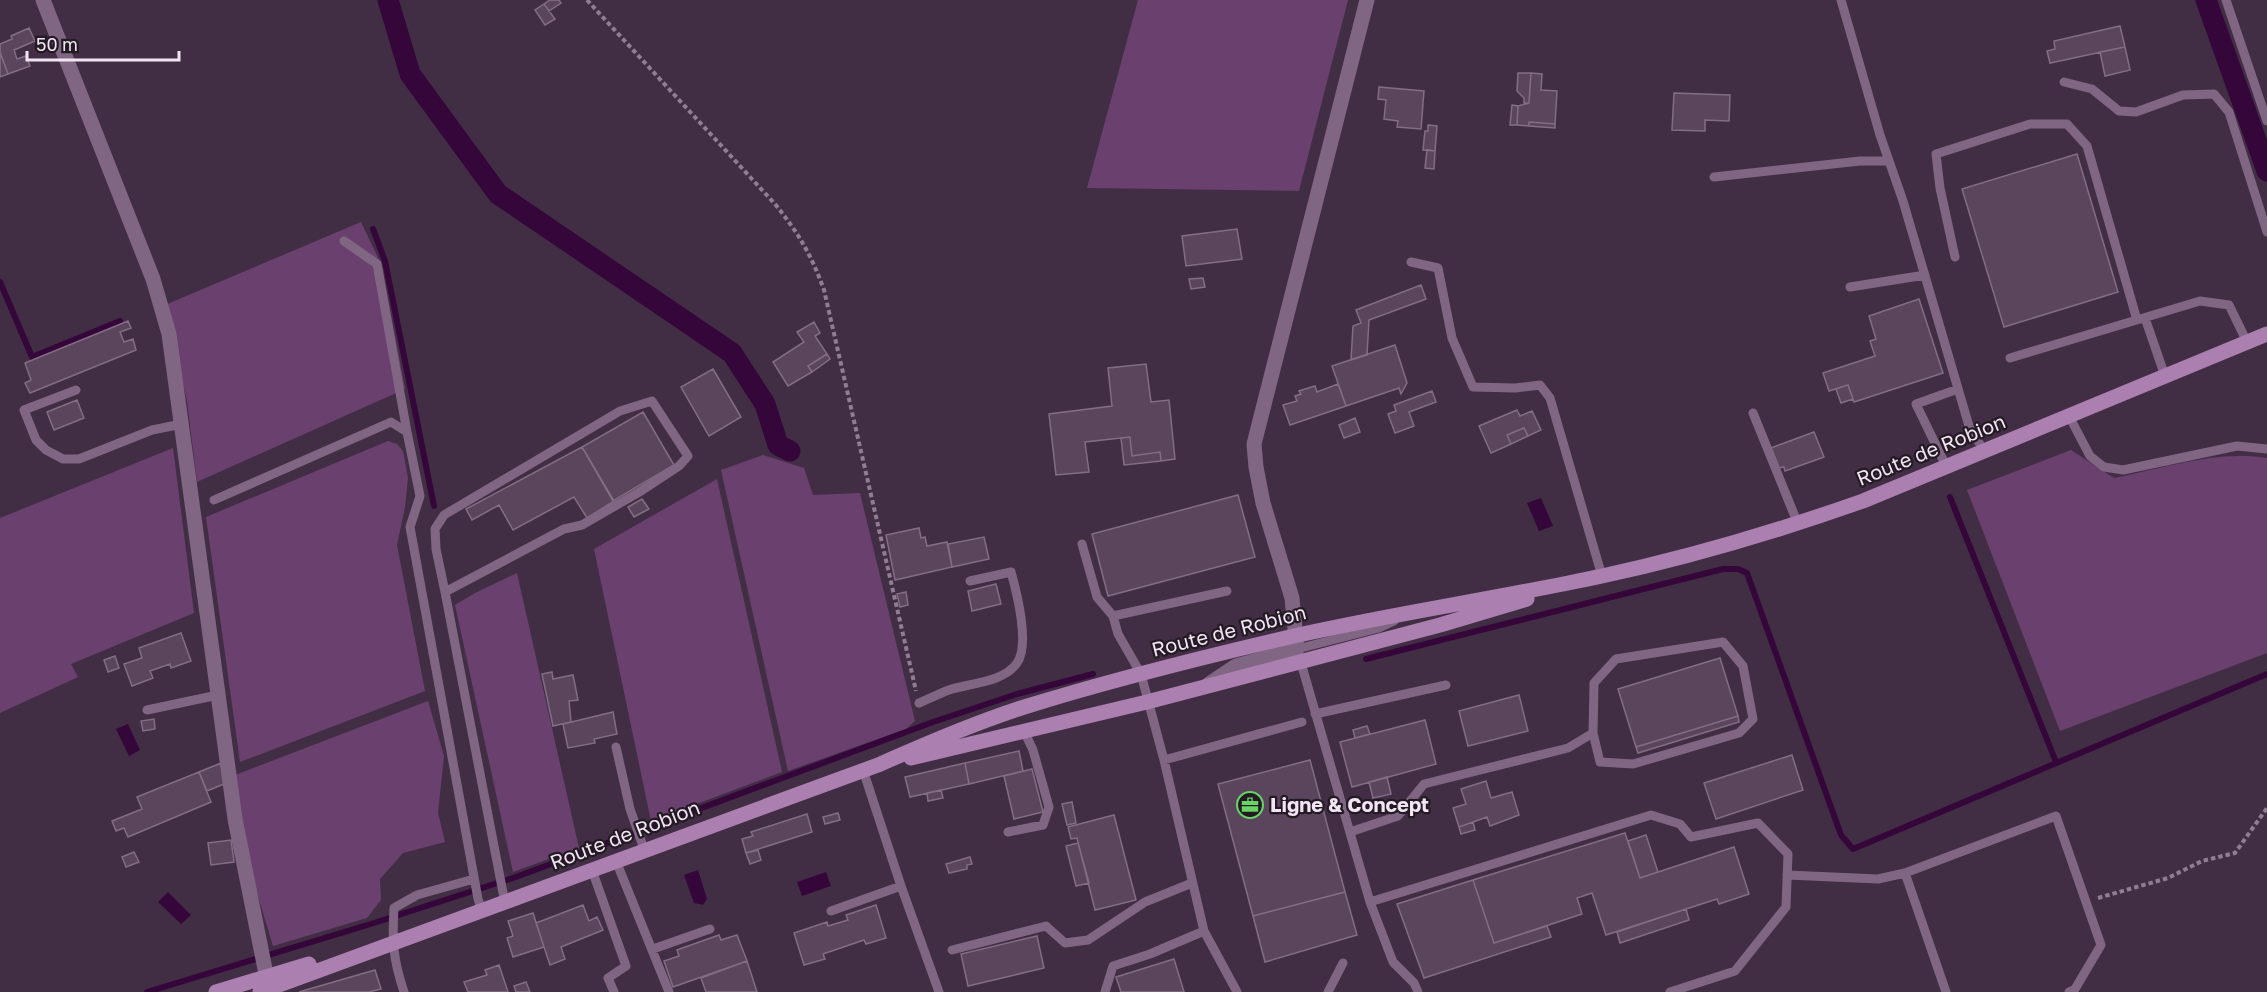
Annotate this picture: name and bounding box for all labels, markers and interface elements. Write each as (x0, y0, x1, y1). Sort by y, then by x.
scale bar (27, 24, 178, 62)
text: 50 m (36, 33, 78, 55)
street label: Route de Robion (1853, 408, 2009, 490)
street label: Route de Robion (1149, 599, 1308, 661)
office icon: Ligne & Concept (1235, 790, 1265, 820)
place label: Ligne & Concept (1270, 792, 1429, 816)
street label: Route de Robion (546, 794, 703, 874)

